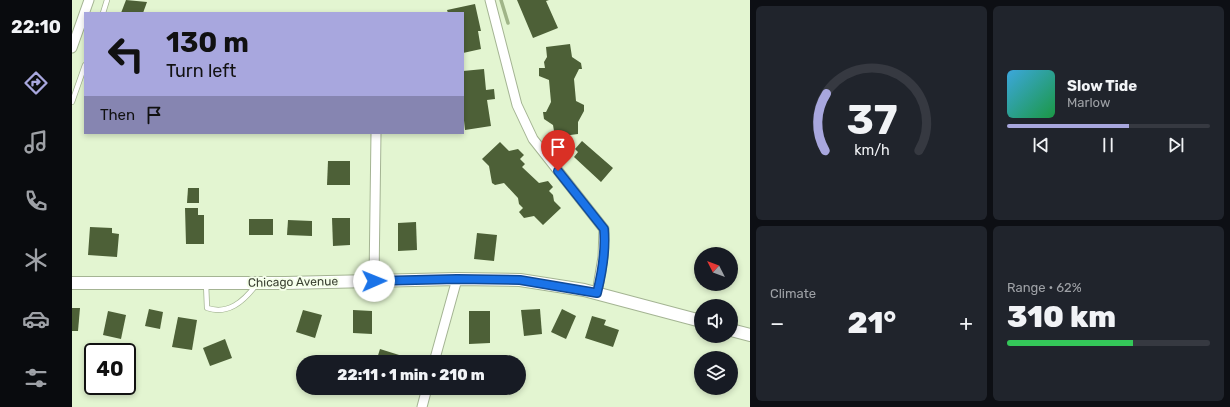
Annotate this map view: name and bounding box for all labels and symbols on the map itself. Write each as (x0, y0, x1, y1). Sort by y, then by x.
pin (541, 130, 575, 171)
north arrow (694, 247, 738, 291)
position arrow (353, 260, 395, 302)
street label: Chicago Avenue (248, 274, 338, 290)
speed limit sign: 40 (84, 343, 136, 395)

